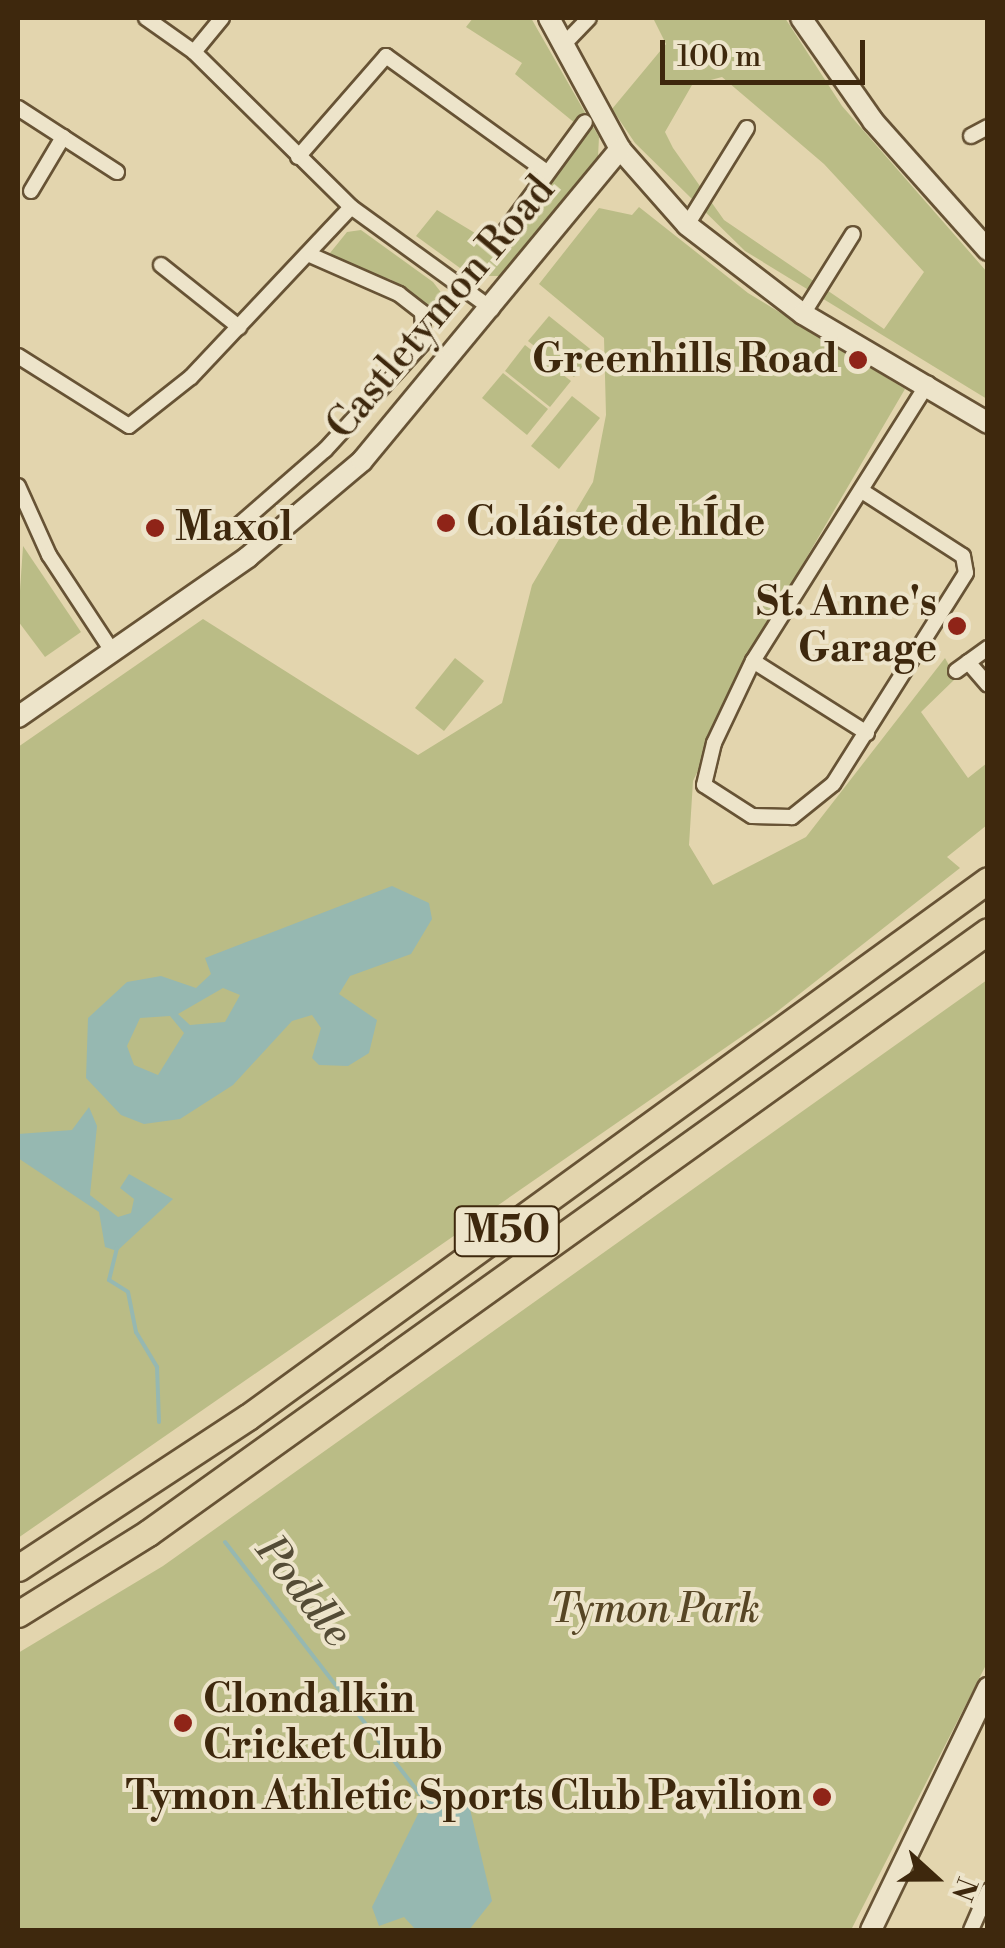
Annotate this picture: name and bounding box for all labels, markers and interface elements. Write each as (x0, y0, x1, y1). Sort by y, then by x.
scale bar (665, 20, 870, 82)
text: 100 m (677, 38, 761, 76)
street label: Castletymon Road (317, 167, 565, 449)
place label: Greenhills Road (532, 336, 838, 384)
marker: Greenhills Road (847, 349, 869, 371)
place label: Coláiste de hÍde (466, 499, 765, 547)
place label: Maxol (175, 504, 293, 552)
marker: Coláiste de hÍde (435, 512, 457, 534)
marker: Maxol (144, 517, 166, 539)
place label: St. Anne's Garage (756, 579, 937, 673)
marker: St. Anne's Garage (946, 615, 968, 637)
road number: M50 (452, 1198, 562, 1264)
water label: Poddle (244, 1527, 362, 1657)
park label: Tymon Park (550, 1586, 760, 1634)
place label: Clondalkin Cricket Club (203, 1676, 443, 1770)
marker: Clondalkin Cricket Club (172, 1712, 194, 1734)
place label: Tymon Athletic Sports Club Pavilion (126, 1773, 802, 1821)
marker: Tymon Athletic Sports Club Pavilion (811, 1786, 833, 1808)
north arrow (885, 1828, 985, 1928)
text: N (943, 1872, 984, 1906)

